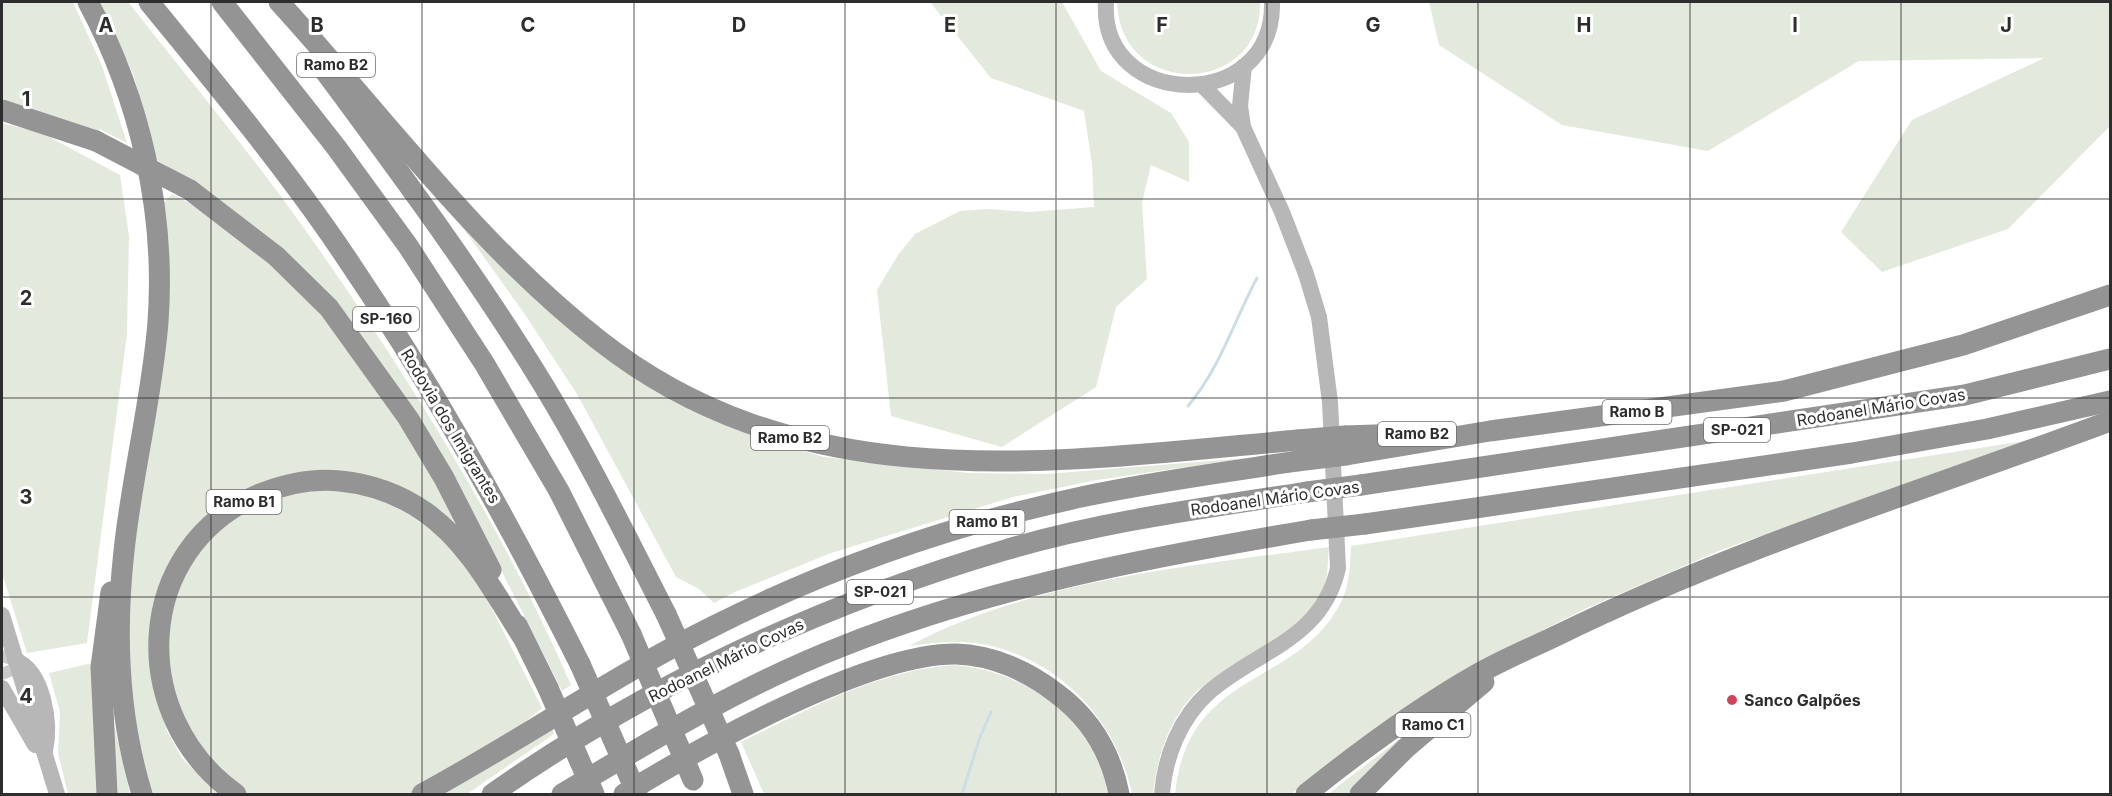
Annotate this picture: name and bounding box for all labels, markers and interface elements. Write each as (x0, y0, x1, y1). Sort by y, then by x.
text: A (99, 13, 114, 37)
text: B (310, 13, 324, 37)
text: C (521, 13, 535, 37)
text: D (732, 13, 746, 37)
text: E (944, 13, 956, 37)
text: F (1156, 13, 1168, 37)
text: G (1365, 13, 1381, 37)
text: H (1577, 13, 1591, 37)
text: I (1792, 13, 1798, 37)
text: J (2000, 13, 2012, 37)
road number: Ramo B2 (297, 53, 375, 77)
text: 1 (22, 87, 30, 111)
text: 2 (20, 286, 32, 310)
road number: SP-160 (353, 307, 419, 331)
street label: Rodovia dos Imigrantes (397, 345, 505, 507)
street label: Rodoanel Mário Covas (1795, 384, 1967, 430)
road number: Ramo B (1602, 400, 1672, 424)
road number: SP-021 (1704, 418, 1770, 442)
road number: Ramo B2 (1378, 422, 1456, 446)
road number: Ramo B2 (751, 426, 829, 450)
street label: Rodoanel Mário Covas (1189, 476, 1361, 520)
text: 3 (20, 485, 32, 509)
road number: Ramo B1 (206, 490, 282, 514)
road number: Ramo B1 (950, 510, 1024, 534)
road number: SP-021 (847, 580, 913, 604)
street label: Rodoanel Mário Covas (645, 614, 807, 706)
text: 4 (19, 684, 33, 708)
place label: Sanco Galpões (1744, 690, 1861, 710)
marker: Sanco Galpões (1725, 693, 1739, 707)
road number: Ramo C1 (1396, 713, 1470, 737)

